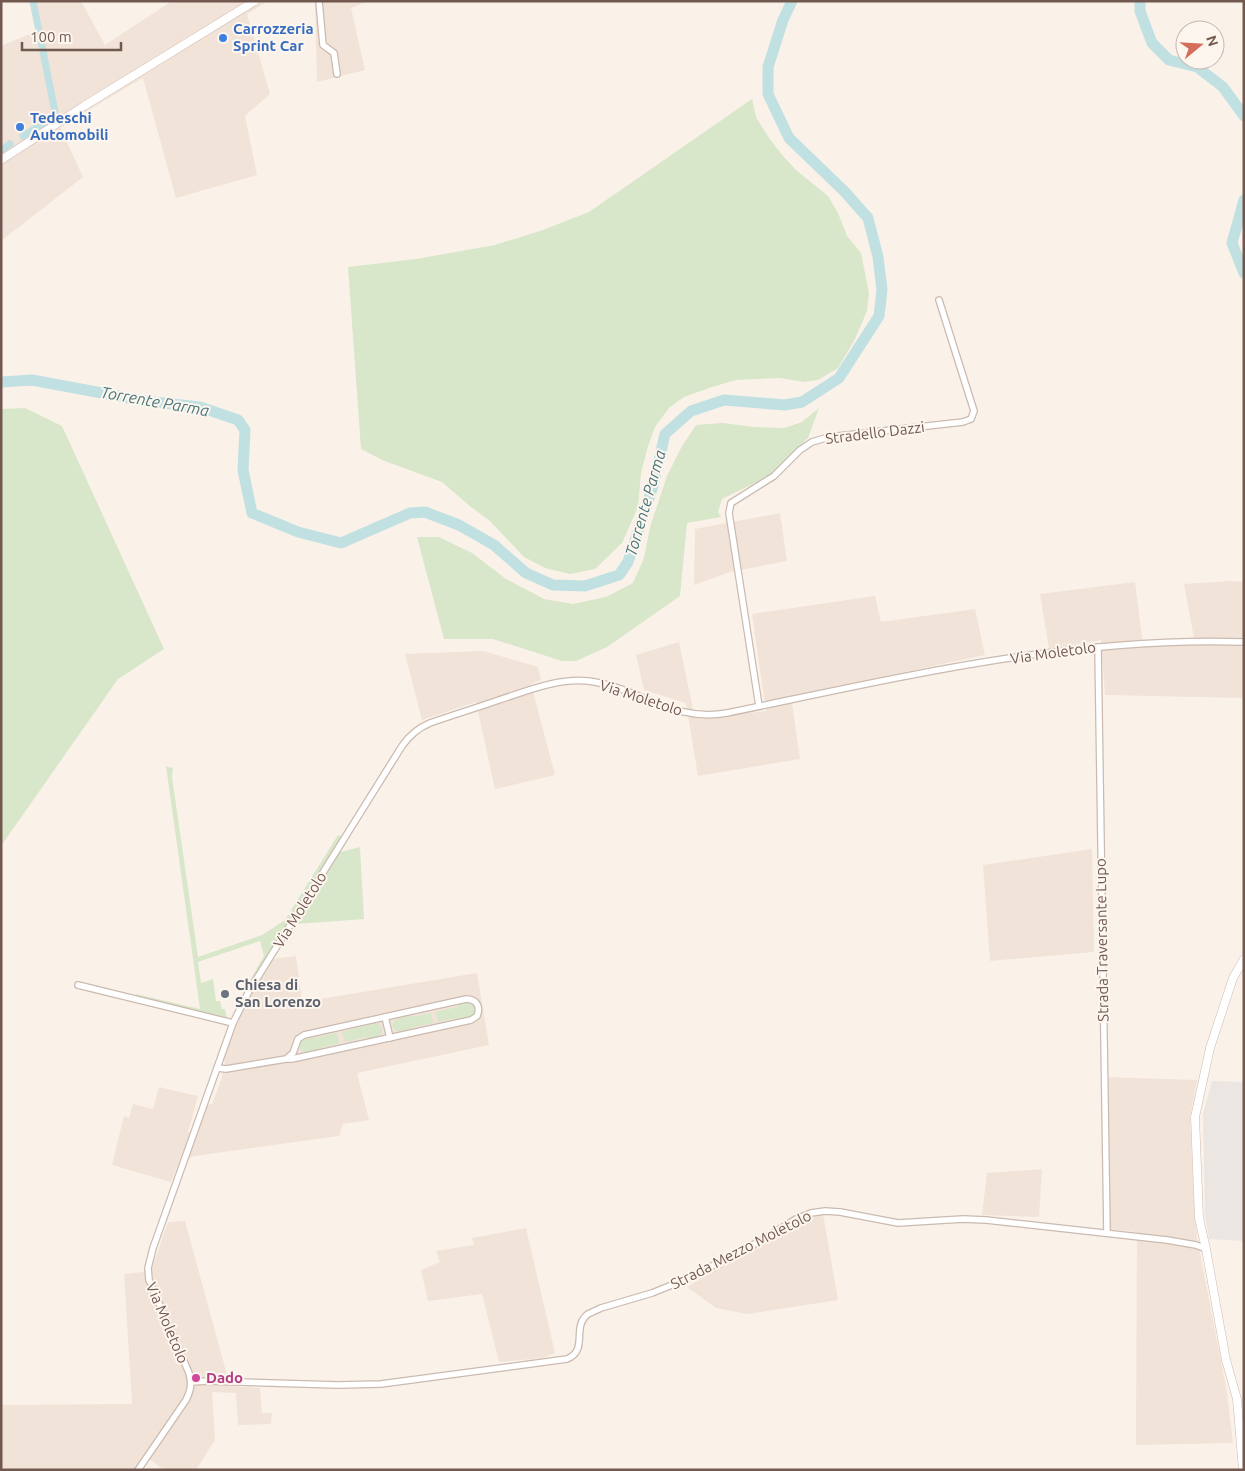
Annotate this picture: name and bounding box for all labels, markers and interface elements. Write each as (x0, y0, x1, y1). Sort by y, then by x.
scale bar (22, 20, 121, 52)
place label: Carrozzeria Sprint Car (233, 20, 314, 54)
north arrow (1175, 20, 1225, 70)
text: 100 m (30, 28, 72, 45)
marker: Carrozzeria Sprint Car (217, 32, 229, 44)
text: N (1203, 34, 1222, 48)
place label: Tedeschi Automobili (30, 109, 108, 143)
marker: Tedeschi Automobili (14, 121, 26, 133)
water label: Torrente Parma (99, 383, 211, 419)
street label: Stradello Dazzi (824, 418, 926, 447)
water label: Torrente Parma (621, 448, 669, 558)
street label: Via Moletolo (1009, 638, 1097, 667)
street label: Via Moletolo (598, 676, 685, 719)
street label: Strada Traversante Lupo (1092, 858, 1111, 1022)
street label: Via Moletolo (270, 869, 330, 951)
place label: Chiesa di San Lorenzo (235, 976, 321, 1010)
marker: Chiesa di San Lorenzo (219, 988, 231, 1000)
street label: Strada Mezzo Moletolo (668, 1207, 814, 1292)
street label: Via Moletolo (143, 1280, 192, 1366)
place label: Dado (206, 1369, 243, 1386)
marker: Dado (190, 1372, 202, 1384)

